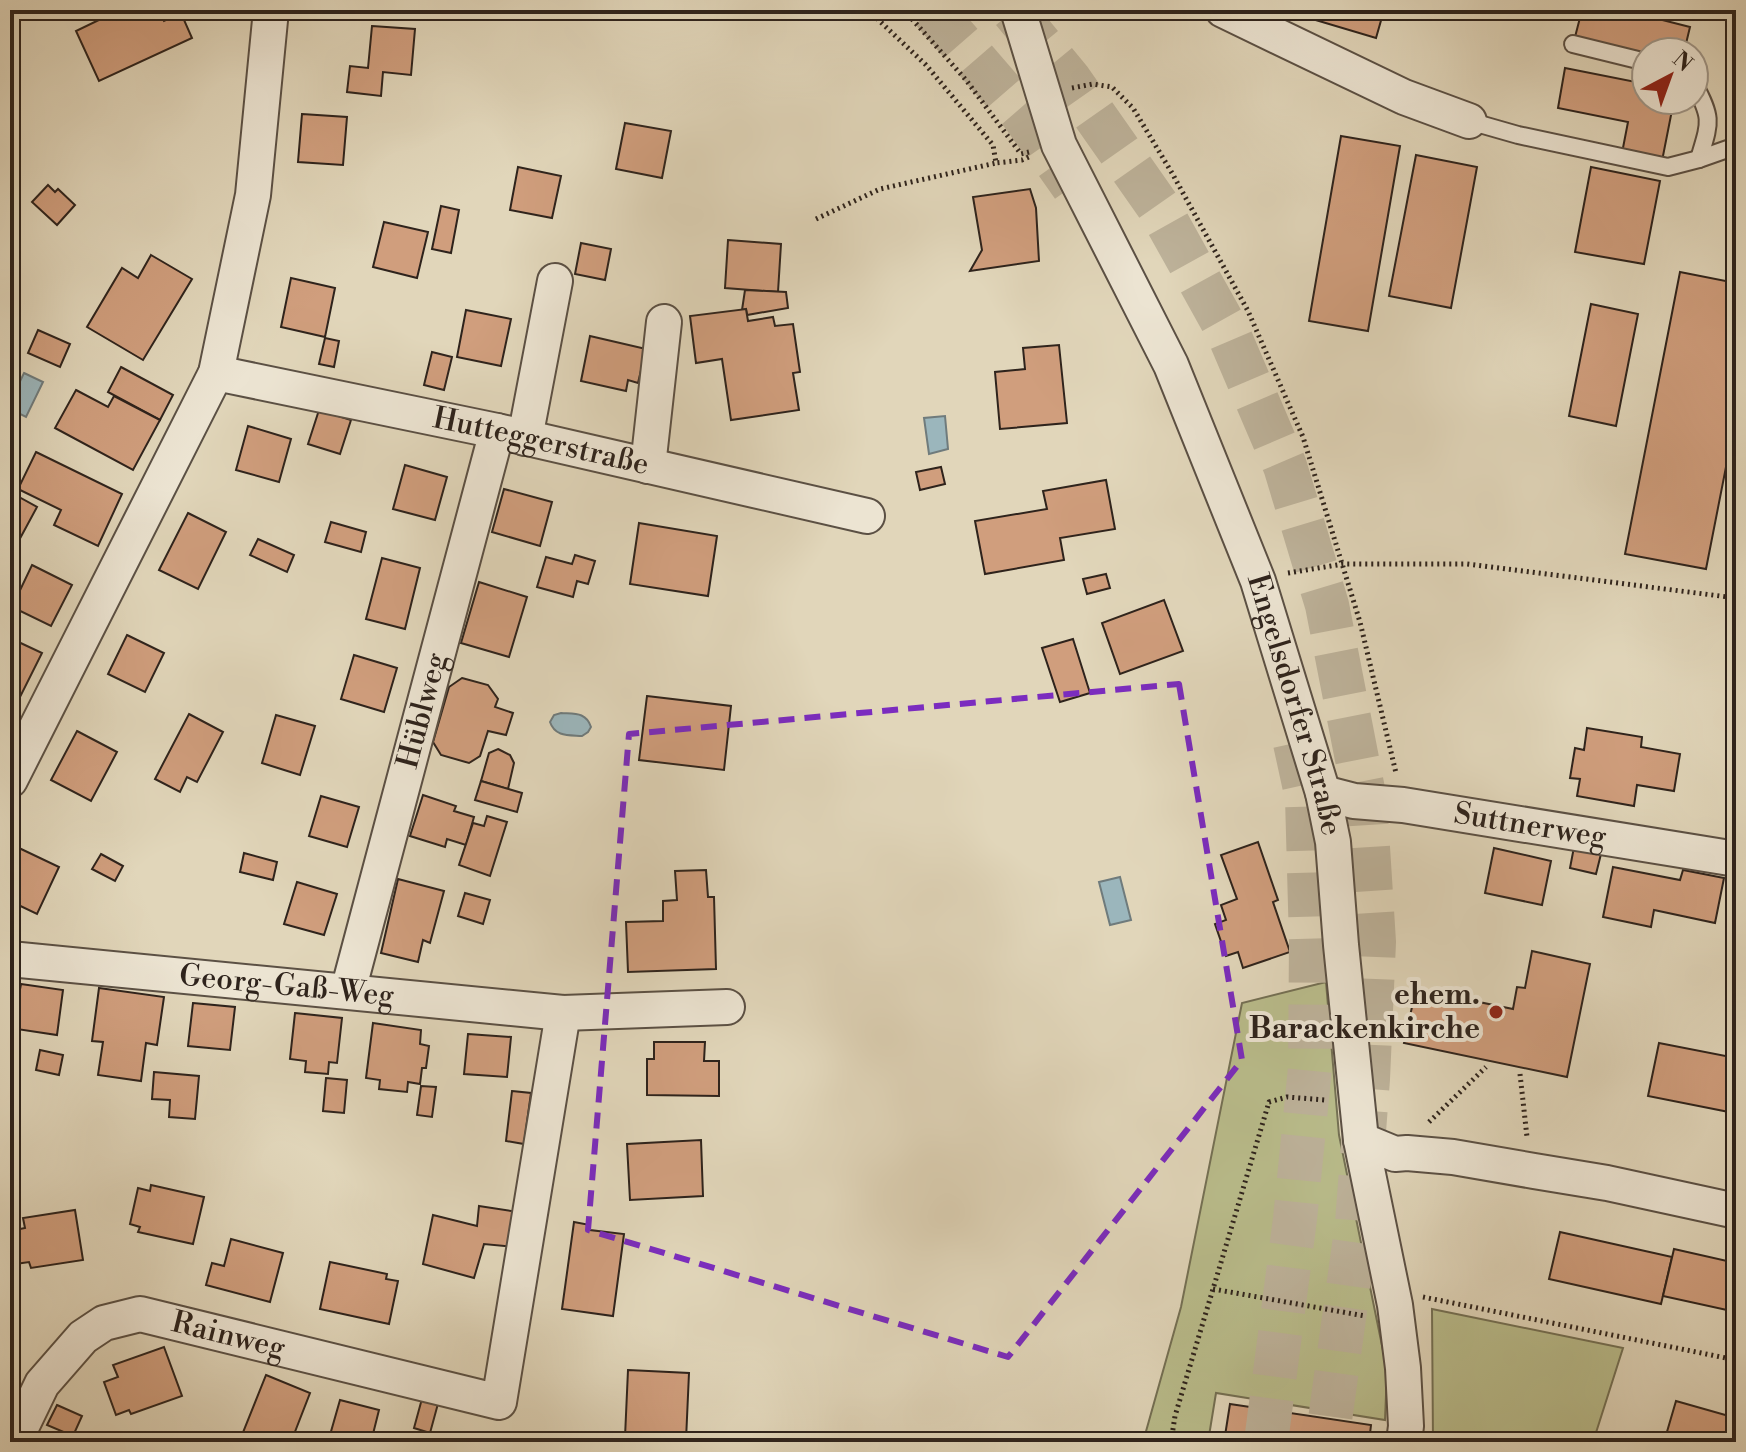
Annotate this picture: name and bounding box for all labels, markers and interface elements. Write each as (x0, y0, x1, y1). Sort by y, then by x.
north arrow (1630, 36, 1710, 116)
text: N (1667, 46, 1698, 78)
street label: Hutteggerstraße (429, 399, 653, 484)
street label: Engelsdorfer Straße (1238, 569, 1350, 839)
street label: Hüblweg (389, 648, 456, 773)
street label: Suttnerweg (1451, 795, 1610, 857)
street label: Georg-Gaß-Weg (178, 957, 396, 1015)
place label: ehem. Barackenkirche (1249, 976, 1480, 1048)
marker: ehem. Barackenkirche (1487, 1003, 1505, 1021)
street label: Rainweg (168, 1303, 289, 1368)

